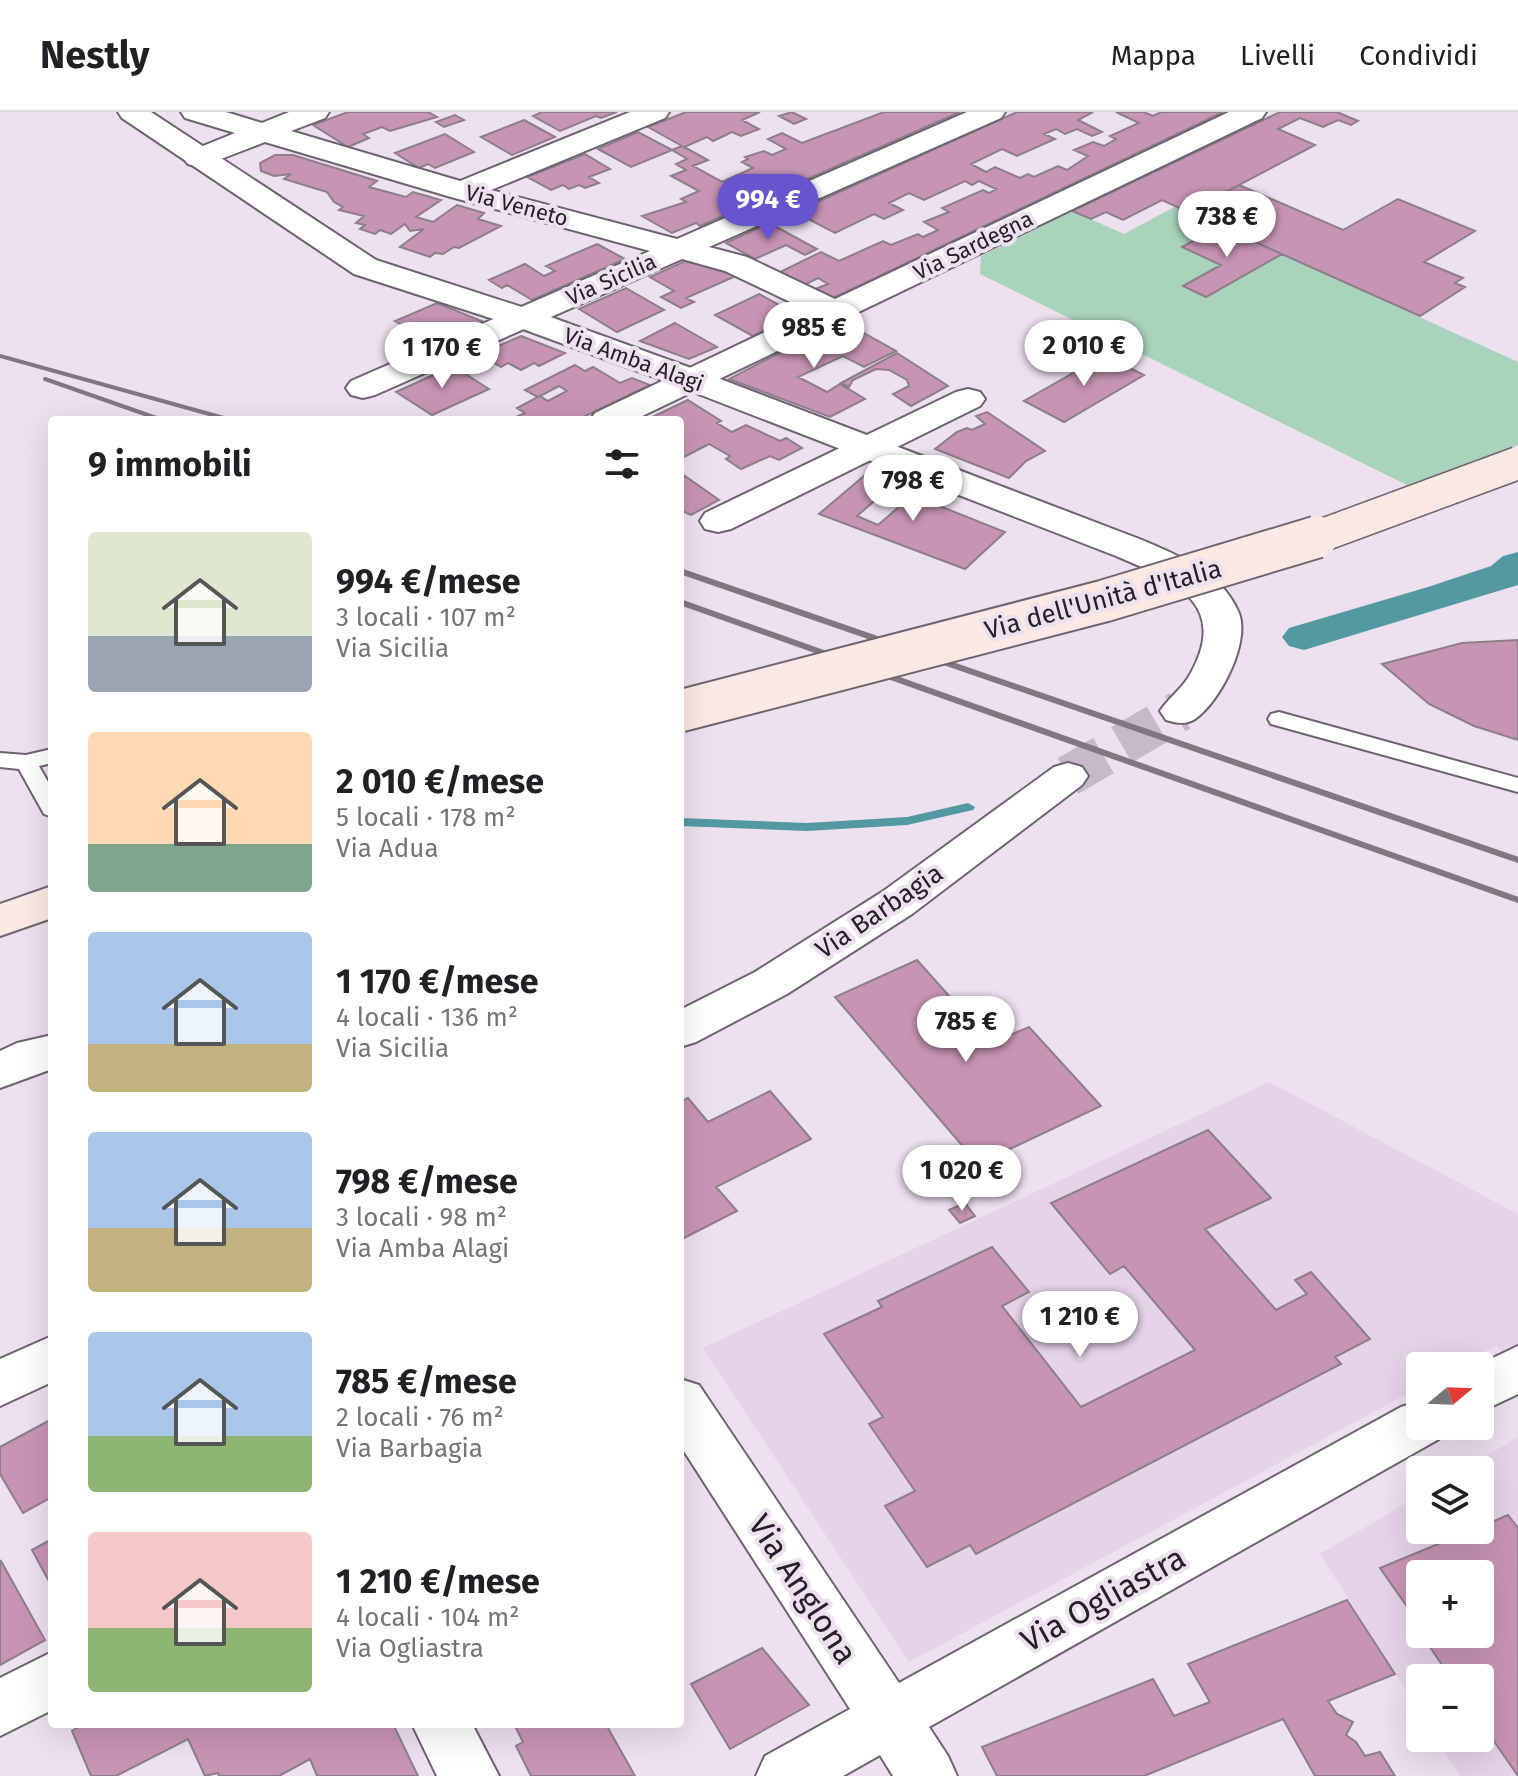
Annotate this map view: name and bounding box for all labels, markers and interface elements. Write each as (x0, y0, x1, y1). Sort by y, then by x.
text: Nestly (40, 32, 149, 78)
text: Mappa (1111, 39, 1196, 72)
text: Livelli (1240, 39, 1315, 72)
text: Condividi (1359, 39, 1478, 72)
pin: 994 € (712, 174, 824, 242)
street label: Via Veneto (463, 179, 571, 232)
text: 994 € (735, 184, 801, 215)
pin: 738 € (1171, 191, 1283, 259)
text: 738 € (1196, 201, 1258, 232)
street label: Via Sardegna (909, 205, 1037, 286)
street label: Via Sicilia (562, 248, 660, 311)
pin: 985 € (758, 302, 870, 370)
text: 985 € (781, 312, 847, 343)
pin: 2 010 € (1010, 320, 1158, 388)
pin: 1 170 € (368, 322, 516, 390)
street label: Via Amba Alagi (560, 322, 707, 397)
text: 2 010 € (1042, 330, 1126, 361)
text: 1 170 € (403, 332, 481, 363)
icon: filters (600, 442, 644, 486)
text: 9 immobili (88, 444, 252, 485)
pin: 798 € (857, 455, 969, 523)
text: 798 € (881, 465, 945, 496)
street label: Via dell'Unità d'Italia (981, 553, 1225, 646)
text: 994 €/mese (336, 561, 520, 602)
icon: home (152, 564, 248, 660)
text: 3 locali · 107 m² (336, 602, 516, 633)
text: Via Sicilia (336, 633, 449, 664)
text: 2 010 €/mese (336, 761, 544, 802)
icon: home (152, 764, 248, 860)
text: 5 locali · 178 m² (336, 802, 516, 833)
text: Via Adua (336, 833, 439, 864)
street label: Via Barbagia (810, 857, 949, 965)
text: 1 170 €/mese (336, 961, 539, 1002)
icon: home (152, 964, 248, 1060)
pin: 785 € (910, 996, 1022, 1064)
text: 4 locali · 136 m² (336, 1002, 518, 1033)
text: 785 € (935, 1006, 997, 1037)
text: Via Sicilia (336, 1033, 449, 1064)
pin: 1 020 € (888, 1145, 1036, 1213)
text: 1 020 € (920, 1155, 1004, 1186)
text: 798 €/mese (336, 1161, 518, 1202)
icon: home (152, 1164, 248, 1260)
text: 3 locali · 98 m² (336, 1202, 507, 1233)
text: Via Amba Alagi (336, 1233, 509, 1264)
pin: 1 210 € (1006, 1291, 1154, 1359)
text: 1 210 € (1040, 1301, 1120, 1332)
north arrow (1406, 1352, 1494, 1440)
map controls (1406, 1352, 1494, 1752)
text: 785 €/mese (336, 1361, 517, 1402)
icon: home (152, 1364, 248, 1460)
text: 2 locali · 76 m² (336, 1402, 504, 1433)
text: Via Barbagia (336, 1433, 483, 1464)
button: layers (1406, 1456, 1494, 1544)
street label: Via Anglona (741, 1507, 865, 1671)
street label: Via Ogliastra (1014, 1538, 1192, 1660)
button: + (1406, 1560, 1494, 1648)
text: 1 210 €/mese (336, 1561, 540, 1602)
icon: home (152, 1564, 248, 1660)
text: 4 locali · 104 m² (336, 1602, 519, 1633)
text: Via Ogliastra (336, 1633, 484, 1664)
button: − (1406, 1664, 1494, 1752)

